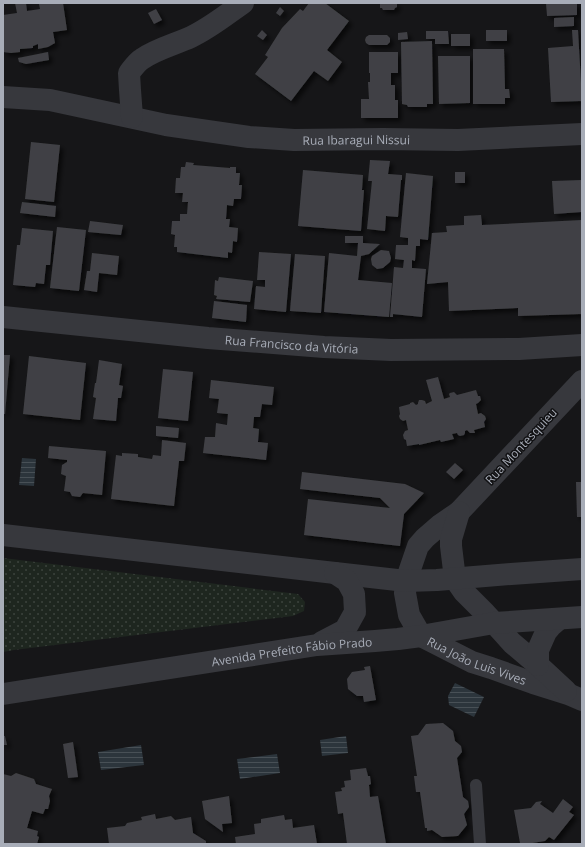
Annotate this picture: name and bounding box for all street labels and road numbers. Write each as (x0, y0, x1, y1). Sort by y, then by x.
street label: Rua Ibaragui Nissui (302, 130, 410, 148)
street label: Rua Francisco da Vitória (224, 331, 359, 357)
street label: Rua Montesquieu (481, 404, 561, 488)
street label: Rua João Luis Vives (424, 632, 529, 689)
street label: Avenida Prefeito Fábio Prado (210, 633, 373, 670)

